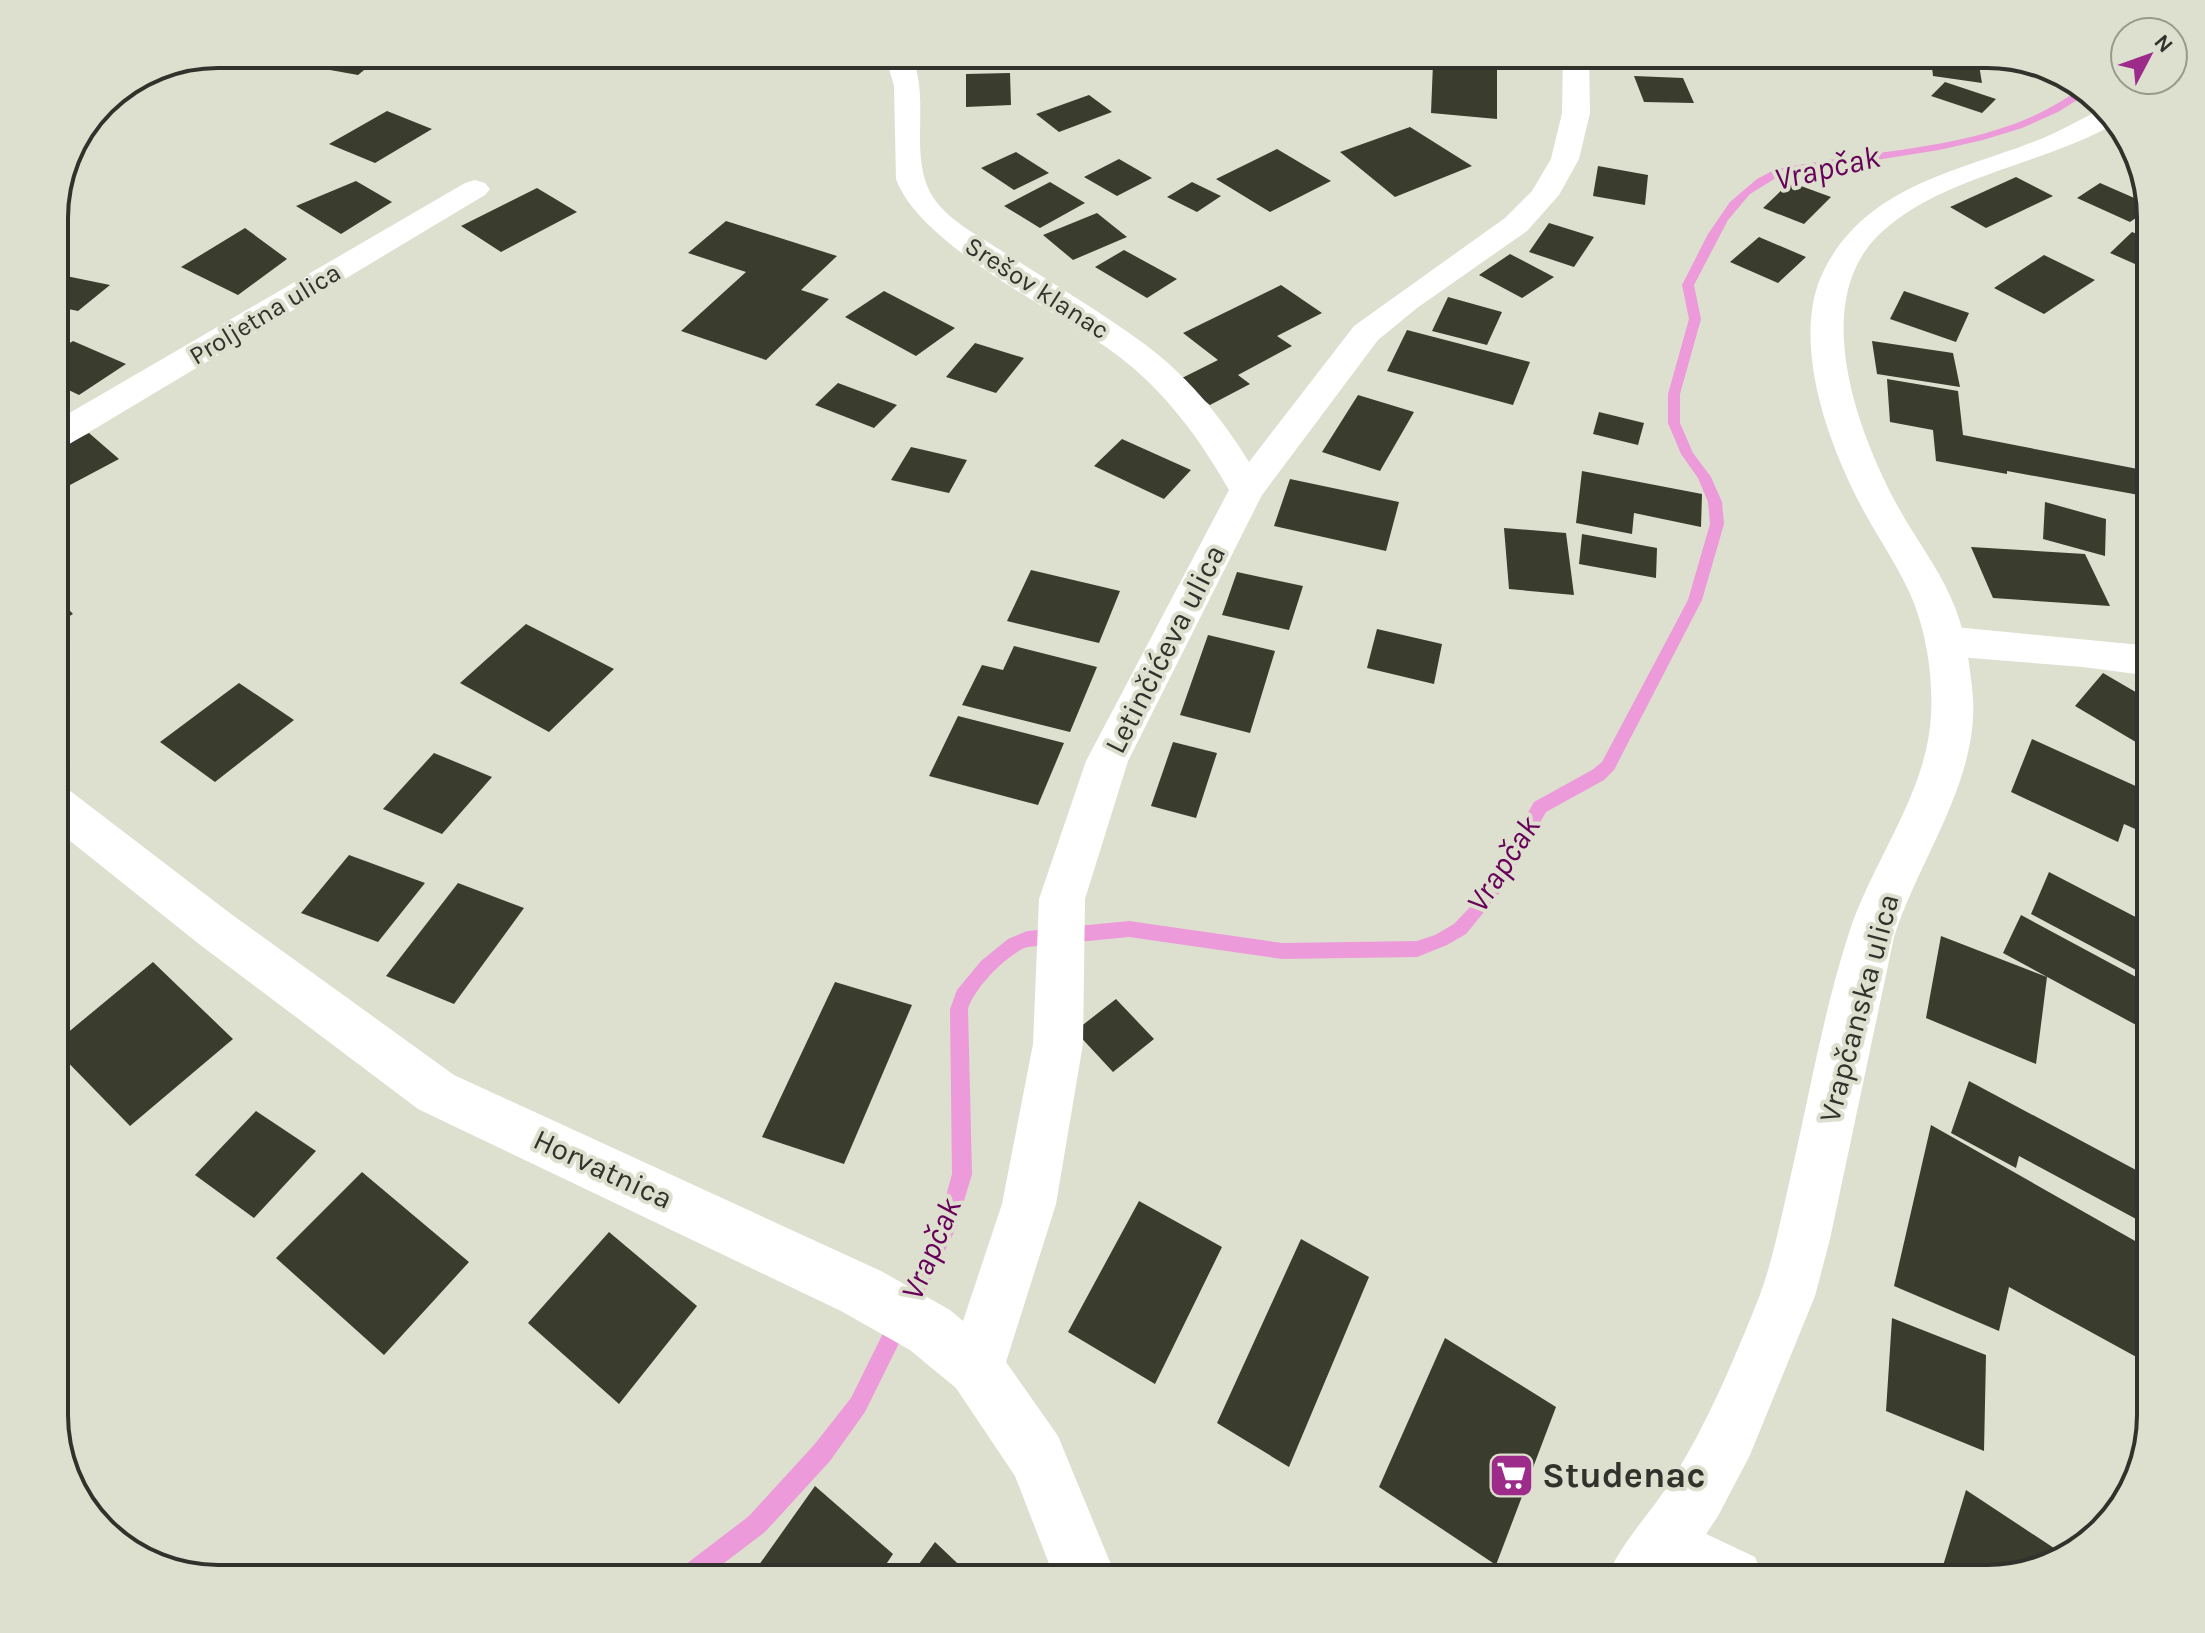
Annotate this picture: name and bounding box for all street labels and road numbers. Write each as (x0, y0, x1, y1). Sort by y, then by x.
street label: Srešov klanac (959, 230, 1115, 346)
street label: Proljetna ulica (184, 257, 346, 371)
street label: Letinčićeva ulica (1097, 539, 1233, 759)
street label: Vrapčanska ulica (1811, 890, 1907, 1126)
street label: Horvatnica (528, 1121, 678, 1217)

